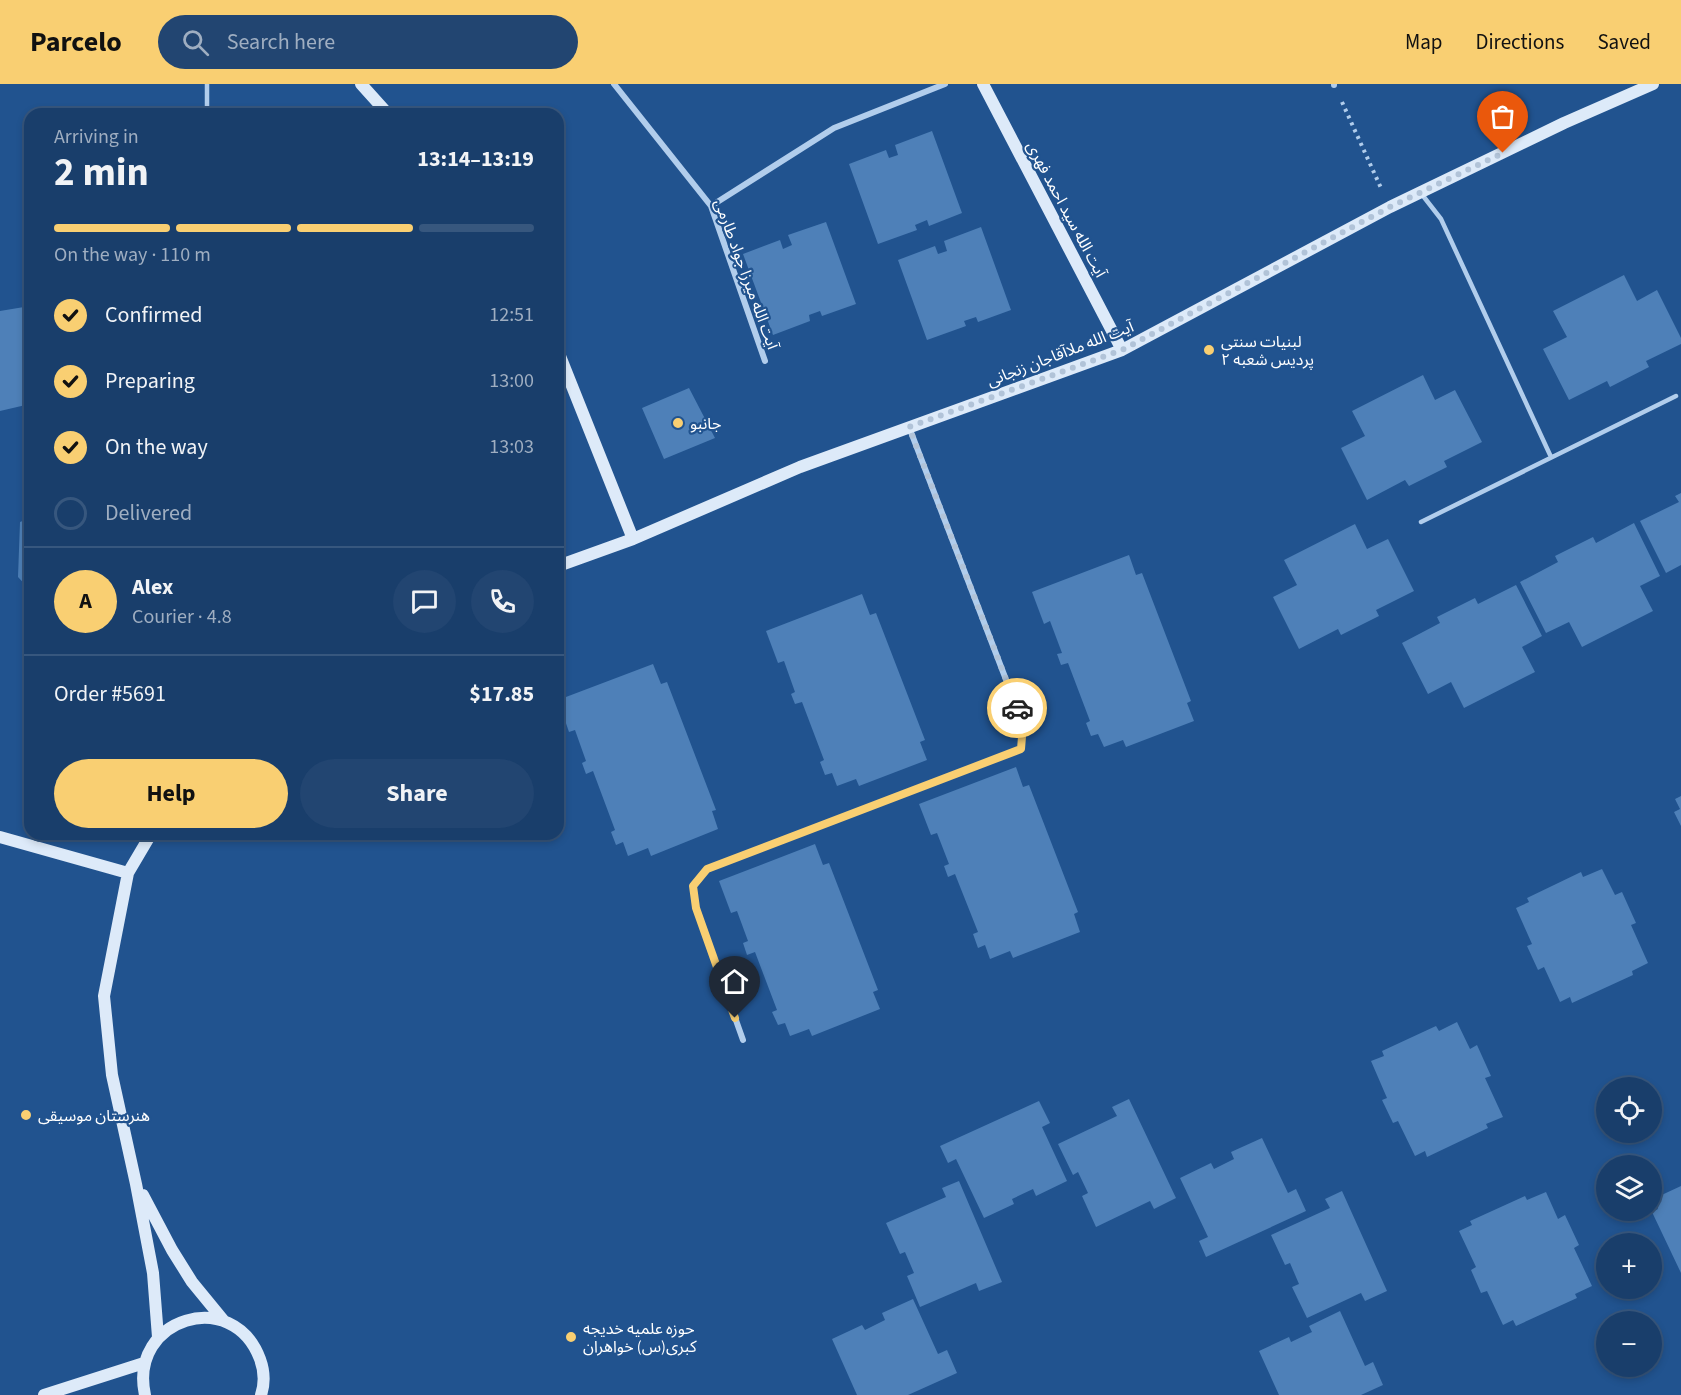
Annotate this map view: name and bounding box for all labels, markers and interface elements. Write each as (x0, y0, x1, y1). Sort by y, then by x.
search box (158, 15, 578, 69)
text: Parcelo (30, 22, 122, 62)
icon: search (179, 26, 212, 59)
text: Search here (227, 26, 335, 58)
text: Map (1405, 27, 1443, 57)
text: Directions (1476, 27, 1564, 57)
text: Saved (1597, 27, 1651, 57)
pin (1477, 91, 1528, 153)
icon: bag (1486, 100, 1519, 133)
text: Arriving in (54, 123, 139, 151)
street label: آیت الله سید احمد فهری (1021, 138, 1112, 283)
text: 13:14–13:19 (417, 143, 534, 175)
text: 2 min (54, 145, 149, 201)
street label: آیت الله میرزا جواد طارمی (709, 196, 784, 354)
text: On the way · 110 m (54, 241, 211, 269)
icon: check (54, 299, 87, 332)
text: Confirmed (105, 299, 202, 331)
text: 12:51 (489, 301, 534, 329)
street label: آیت الله ملاآقاجان زنجانی (984, 315, 1138, 392)
place label: لبنیات سنتی پردیس شعبه ۲ (1221, 331, 1314, 371)
marker: لبنیات سنتی پردیس شعبه ۲ (1202, 343, 1216, 357)
icon: check (54, 365, 87, 398)
text: Preparing (105, 365, 195, 397)
text: 13:00 (489, 367, 534, 395)
place label: جانبو (690, 413, 721, 435)
marker: جانبو (671, 416, 685, 430)
icon: check (54, 431, 87, 464)
text: On the way (105, 431, 208, 463)
text: 13:03 (489, 433, 534, 461)
text: Delivered (105, 497, 192, 529)
button: chat (393, 570, 456, 633)
button: phone (471, 570, 534, 633)
text: Alex (132, 571, 173, 603)
text: A (79, 585, 92, 617)
text: Courier · 4.8 (132, 603, 232, 631)
text: Order #5691 (54, 678, 166, 710)
text: $17.85 (469, 678, 534, 710)
courier (987, 678, 1047, 738)
icon: car (1001, 692, 1034, 725)
button: Help (54, 759, 288, 828)
button: Share (300, 759, 534, 828)
pin (709, 956, 760, 1018)
icon: home (718, 965, 751, 998)
map controls (1596, 1077, 1662, 1377)
button: locate (1596, 1077, 1662, 1143)
place label: هنرستان موسیقی (38, 1105, 150, 1127)
marker: هنرستان موسیقی (19, 1108, 33, 1122)
button: layers (1596, 1155, 1662, 1221)
button: + (1596, 1233, 1662, 1299)
button: − (1596, 1311, 1662, 1377)
place label: حوزه علمیه خدیجه کبری(س) خواهران (583, 1318, 697, 1358)
marker: حوزه علمیه خدیجه کبری(س) خواهران (564, 1330, 578, 1344)

